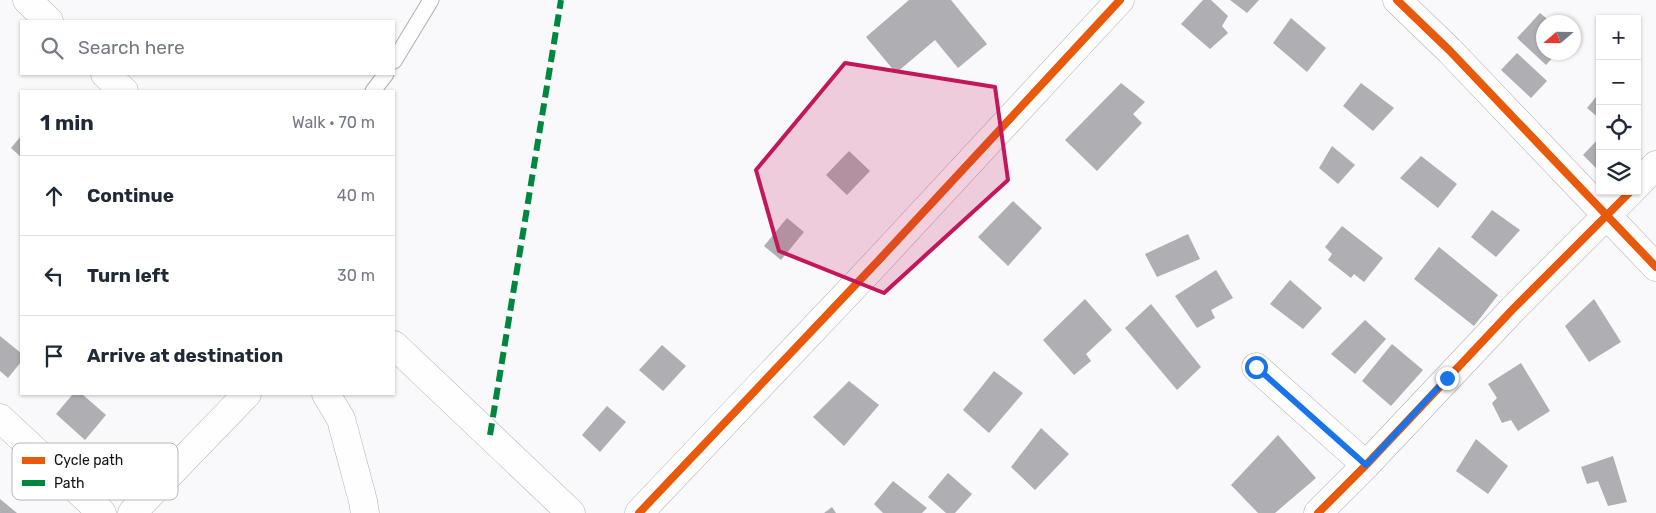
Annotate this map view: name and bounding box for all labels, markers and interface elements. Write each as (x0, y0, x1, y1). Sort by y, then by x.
north arrow (1536, 15, 1581, 60)
map controls (1596, 15, 1641, 195)
button: + (1596, 15, 1641, 60)
search box (20, 20, 395, 75)
icon: search (38, 34, 66, 62)
text: Search here (78, 36, 185, 59)
button: − (1596, 60, 1641, 105)
button: locate (1596, 105, 1641, 150)
text: 1 min (40, 110, 94, 135)
text: Walk · 70 m (292, 113, 375, 132)
button: layers (1596, 150, 1641, 195)
icon: ahead (40, 182, 68, 210)
text: Continue (87, 184, 174, 207)
text: 40 m (337, 186, 375, 205)
icon: left (40, 262, 68, 290)
text: Turn left (87, 264, 169, 287)
text: 30 m (337, 266, 375, 285)
icon: arrive (40, 342, 68, 370)
text: Arrive at destination (87, 344, 283, 367)
route start (1245, 356, 1268, 379)
route end (1436, 367, 1459, 390)
legend (12, 443, 178, 500)
text: Cycle path (54, 452, 123, 469)
text: Path (54, 475, 85, 492)

